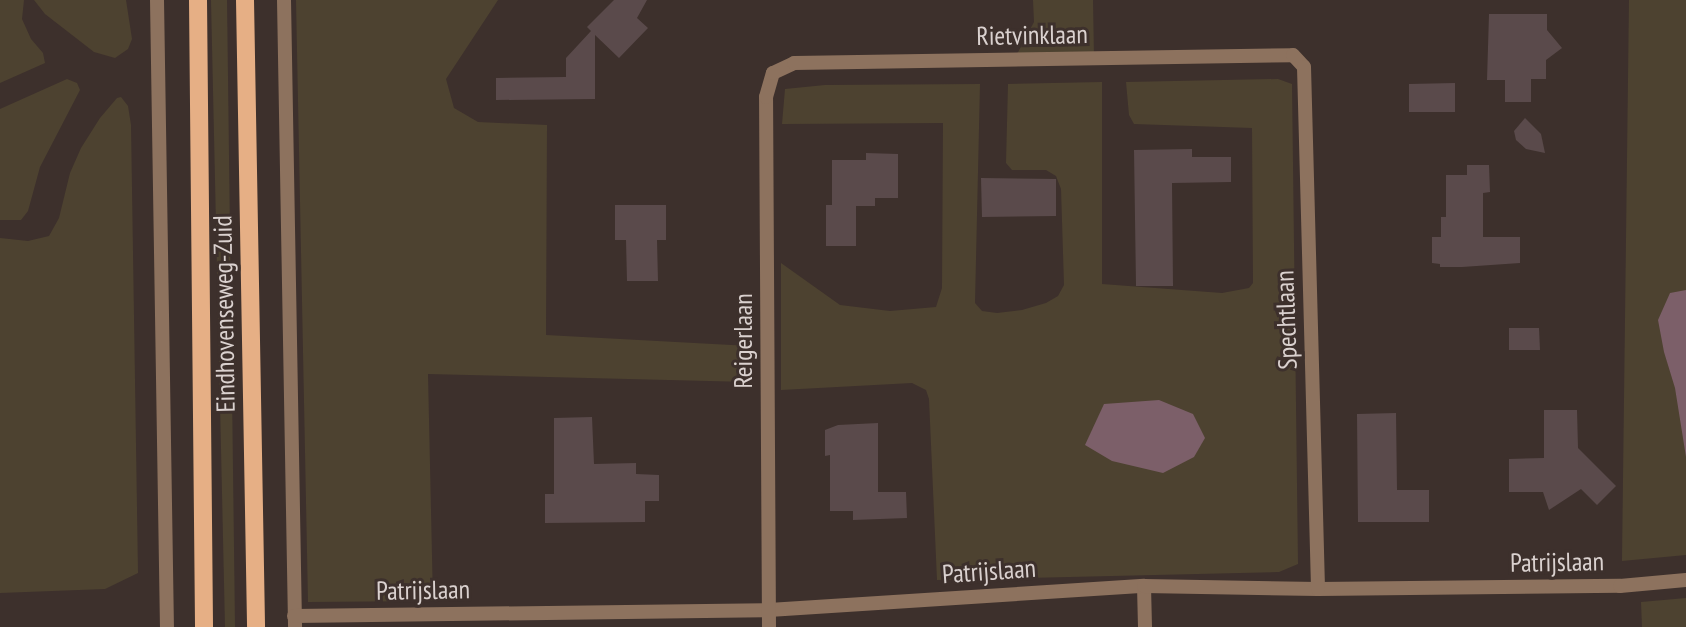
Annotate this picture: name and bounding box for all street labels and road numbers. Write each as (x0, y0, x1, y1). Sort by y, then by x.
street label: Rietvinklaan (976, 18, 1088, 52)
street label: Eindhovenseweg-Zuid (207, 215, 241, 413)
street label: Spechtlaan (1269, 270, 1303, 370)
street label: Reigerlaan (727, 293, 759, 389)
street label: Patrijslaan (1510, 546, 1604, 578)
street label: Patrijslaan (941, 552, 1037, 590)
street label: Patrijslaan (376, 574, 470, 606)

